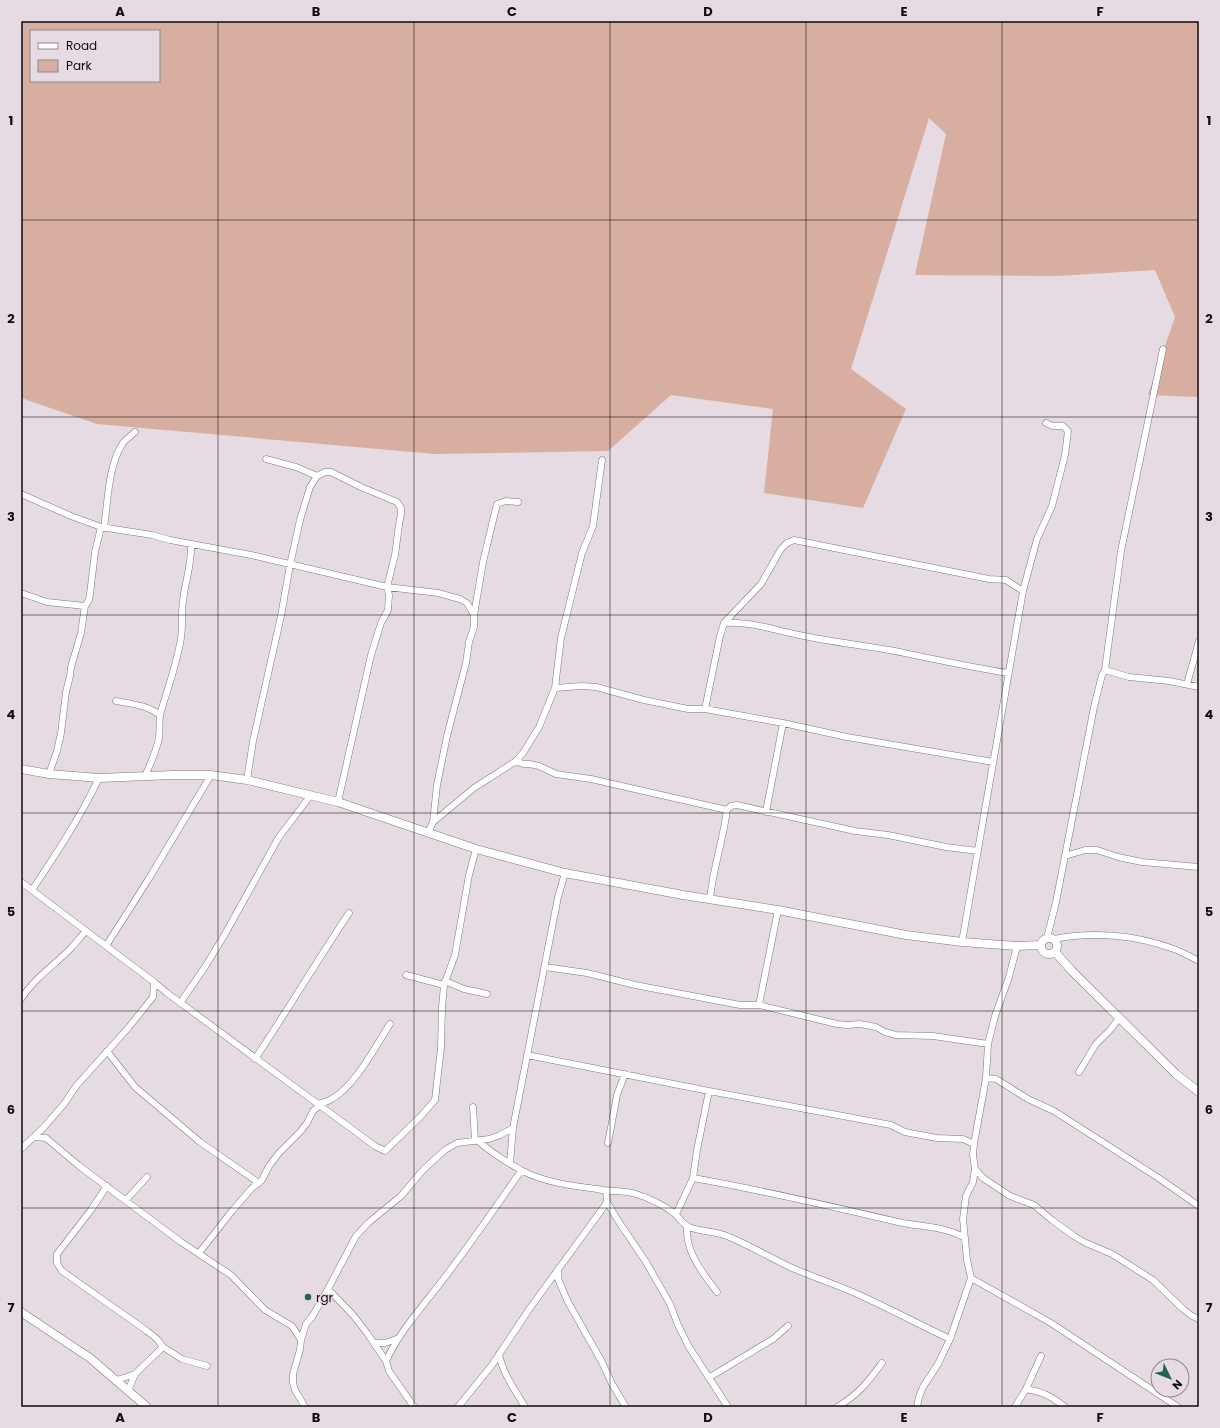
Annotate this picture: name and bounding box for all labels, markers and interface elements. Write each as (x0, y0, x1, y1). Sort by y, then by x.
text: A (115, 2, 125, 21)
text: B (312, 2, 321, 21)
text: C (507, 2, 517, 21)
text: D (703, 2, 713, 21)
text: E (900, 2, 908, 21)
text: F (1096, 2, 1104, 21)
legend (30, 30, 160, 82)
text: Road (66, 37, 97, 54)
text: Park (66, 57, 93, 74)
text: 1 (9, 111, 13, 130)
text: 1 (1207, 111, 1211, 130)
text: 2 (7, 309, 15, 328)
text: 2 (1205, 309, 1213, 328)
text: 3 (7, 507, 15, 526)
text: 3 (1205, 507, 1213, 526)
text: 4 (7, 705, 16, 724)
text: 4 (1205, 705, 1214, 724)
text: 5 (7, 902, 15, 921)
text: 5 (1205, 902, 1213, 921)
text: 6 (7, 1100, 15, 1119)
text: 6 (1205, 1100, 1213, 1119)
place label: rgr (316, 1289, 334, 1306)
marker: rgr (303, 1292, 313, 1302)
text: 7 (8, 1298, 15, 1317)
text: 7 (1206, 1298, 1213, 1317)
north arrow (1150, 1358, 1190, 1398)
text: N (1169, 1376, 1186, 1393)
text: A (115, 1408, 125, 1427)
text: B (312, 1408, 321, 1427)
text: C (507, 1408, 517, 1427)
text: D (703, 1408, 713, 1427)
text: E (900, 1408, 908, 1427)
text: F (1096, 1408, 1104, 1427)

